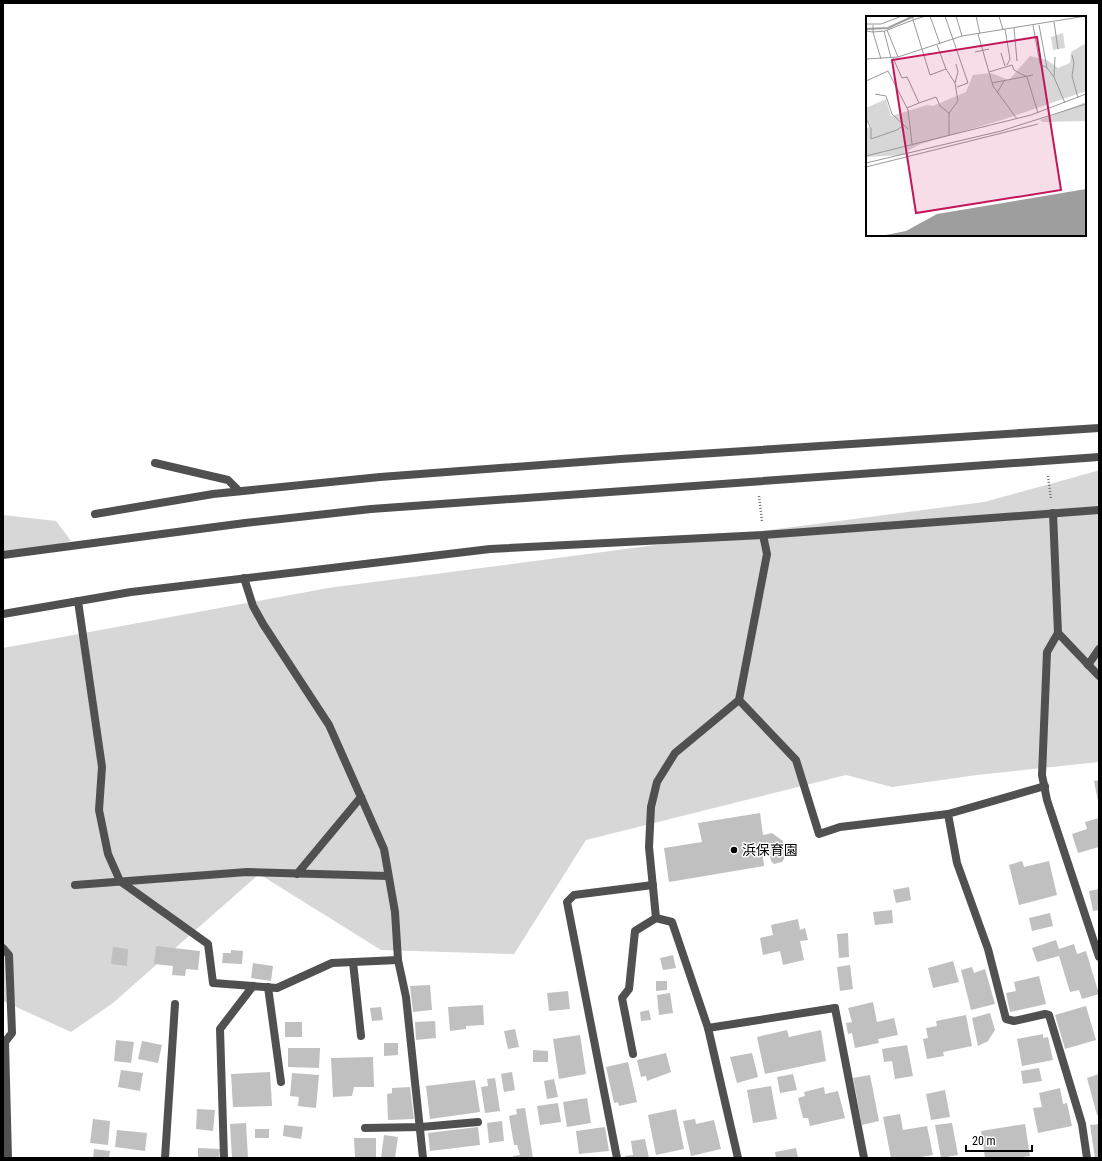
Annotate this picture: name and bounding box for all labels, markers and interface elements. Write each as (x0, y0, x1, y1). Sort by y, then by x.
inset map (866, 16, 1086, 236)
place label: 浜保育園 (742, 842, 798, 858)
marker: 浜保育園 (729, 845, 739, 855)
scale bar (966, 1127, 1032, 1153)
text: 20 m (972, 1134, 996, 1148)

